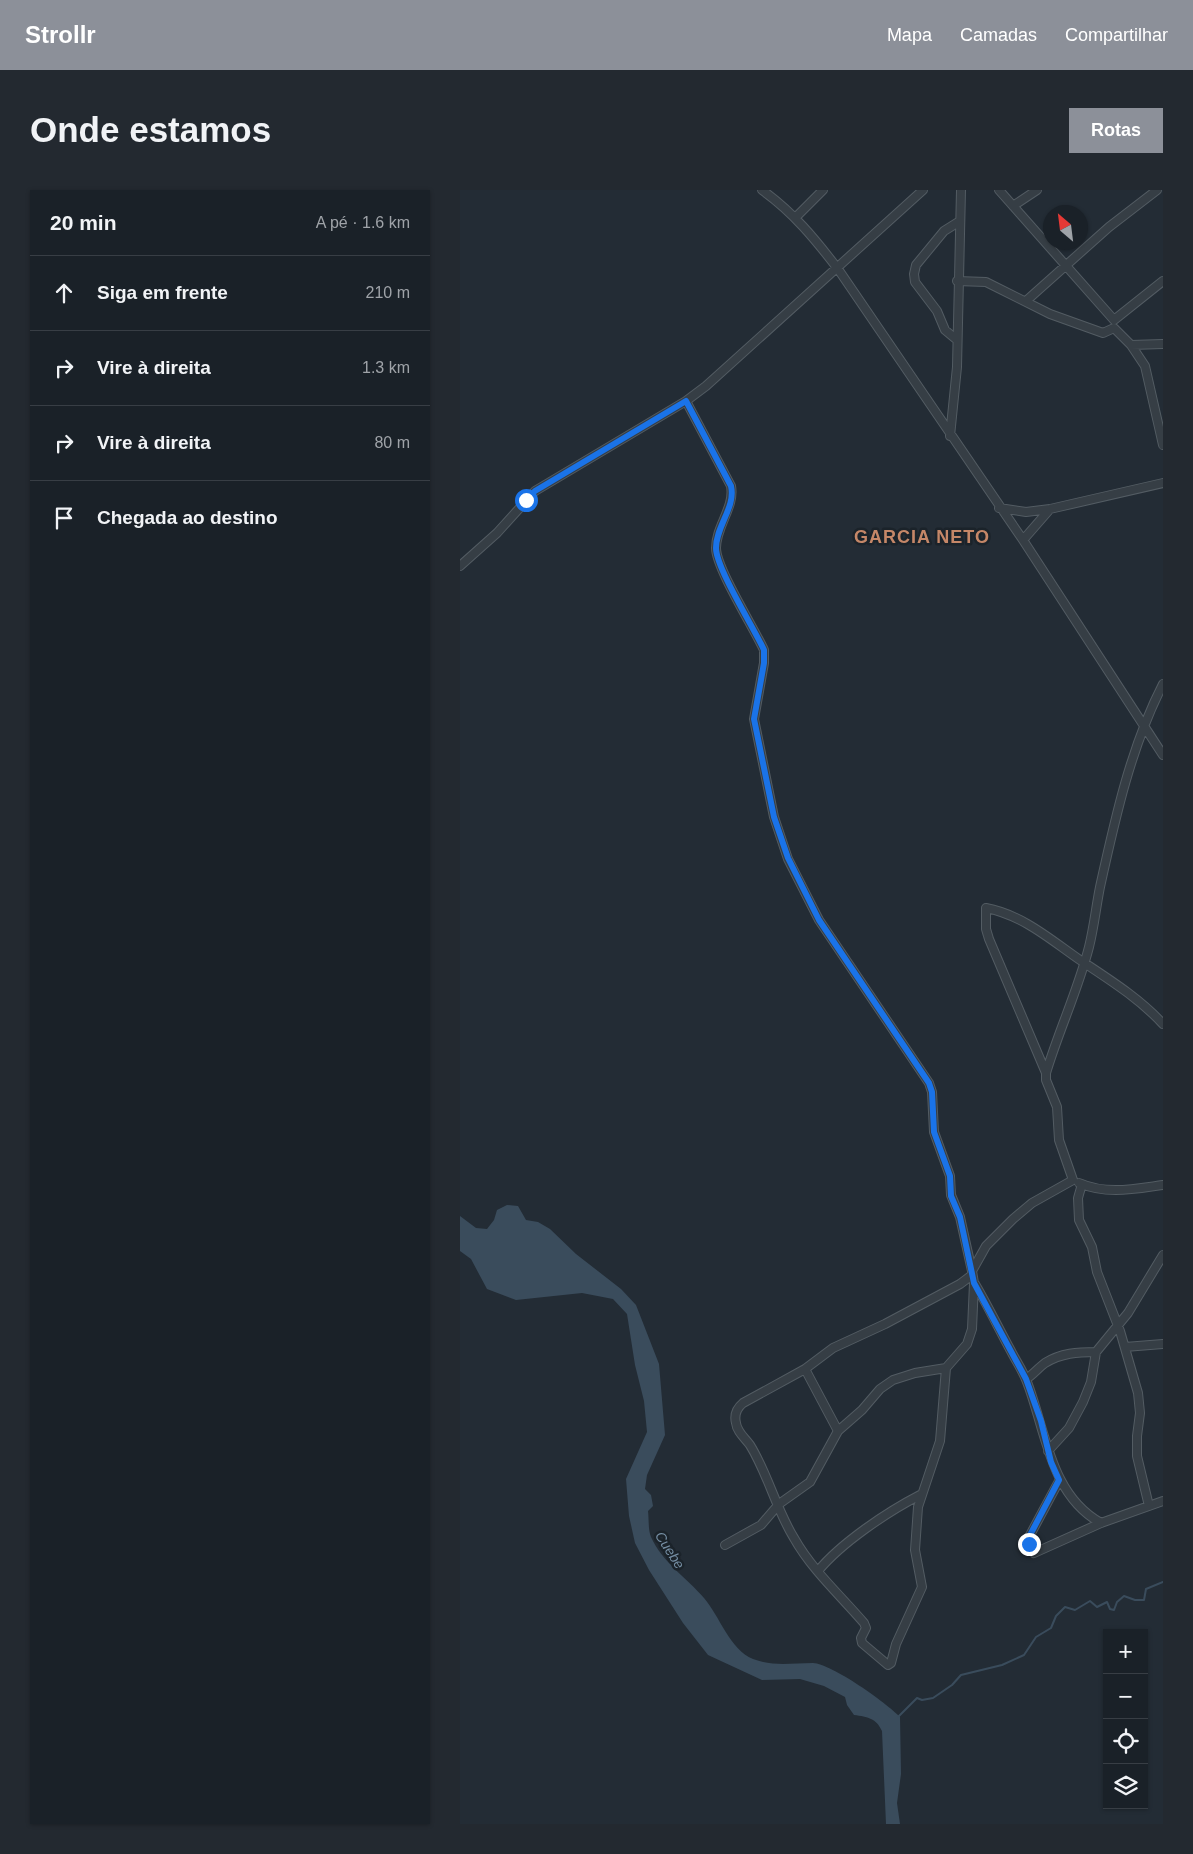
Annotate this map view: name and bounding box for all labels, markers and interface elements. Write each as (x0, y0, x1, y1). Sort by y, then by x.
text: Strollr (25, 21, 96, 48)
text: Mapa (887, 25, 932, 45)
text: Camadas (960, 25, 1037, 45)
text: Compartilhar (1065, 25, 1168, 45)
button: Rotas (1069, 108, 1163, 153)
text: Onde estamos (30, 110, 271, 149)
north arrow (1043, 205, 1088, 250)
text: 20 min (50, 211, 117, 234)
text: A pé · 1.6 km (316, 214, 410, 231)
icon: ahead (50, 279, 78, 307)
text: Siga em frente (97, 282, 228, 303)
text: 210 m (366, 284, 410, 301)
icon: right (50, 354, 78, 382)
text: Vire à direita (97, 357, 211, 378)
text: 1.3 km (362, 359, 410, 376)
icon: right (50, 429, 78, 457)
text: Vire à direita (97, 432, 211, 453)
text: 80 m (374, 434, 410, 451)
route start (515, 489, 538, 512)
icon: arrive (50, 504, 78, 532)
text: Chegada ao destino (97, 507, 278, 528)
district label: GARCIA NETO (854, 527, 990, 547)
water label: Cuebe (652, 1528, 688, 1572)
route end (1018, 1533, 1041, 1556)
map controls (1103, 1629, 1148, 1809)
button: + (1103, 1629, 1148, 1674)
button: − (1103, 1674, 1148, 1719)
button: locate (1103, 1719, 1148, 1764)
button: layers (1103, 1764, 1148, 1809)

